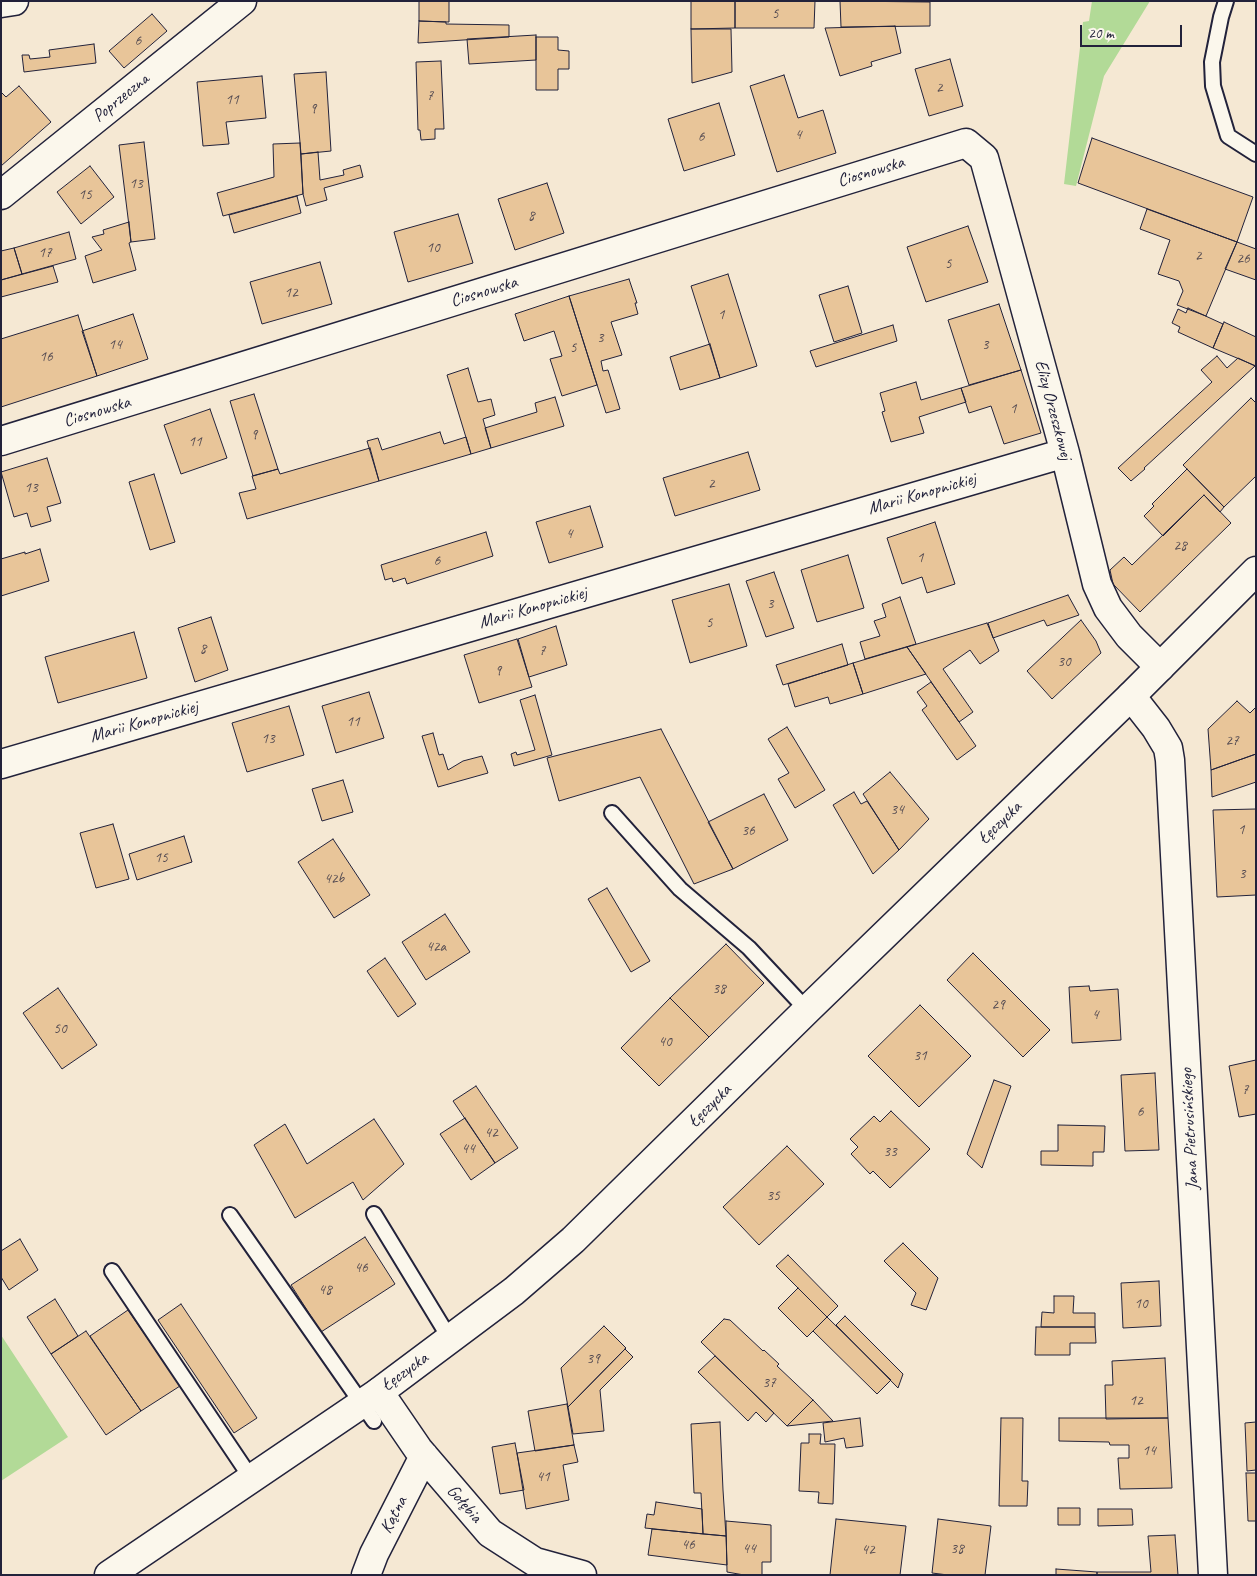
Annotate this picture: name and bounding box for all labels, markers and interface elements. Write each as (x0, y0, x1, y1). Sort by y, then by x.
house number: 5 (772, 5, 778, 23)
scale bar (1082, 15, 1184, 47)
text: 20 m (1088, 24, 1114, 43)
house number: 6 (135, 32, 141, 50)
street label: Poprzeczna (88, 69, 154, 127)
house number: 2 (936, 79, 942, 97)
house number: 7 (427, 87, 433, 105)
house number: 11 (225, 91, 239, 109)
house number: 9 (310, 100, 316, 118)
house number: 4 (795, 126, 801, 144)
house number: 6 (698, 128, 704, 146)
street label: Ciosnowska (835, 152, 907, 192)
house number: 13 (129, 175, 143, 193)
house number: 15 (78, 186, 92, 204)
house number: 8 (528, 207, 534, 225)
house number: 10 (426, 239, 440, 257)
house number: 17 (38, 244, 52, 262)
house number: 2 (1195, 247, 1201, 265)
house number: 26 (1236, 250, 1250, 268)
house number: 5 (945, 255, 951, 273)
street label: Ciosnowska (448, 272, 520, 312)
house number: 12 (284, 284, 298, 302)
house number: 1 (718, 306, 724, 324)
house number: 3 (597, 329, 603, 347)
house number: 14 (108, 336, 122, 354)
house number: 3 (982, 336, 988, 354)
house number: 5 (570, 339, 576, 357)
house number: 16 (39, 348, 53, 366)
street label: Elizy Orzeszkowej (1029, 358, 1077, 462)
street label: Ciosnowska (61, 392, 133, 432)
house number: 1 (1010, 400, 1016, 418)
house number: 9 (251, 426, 257, 444)
house number: 11 (188, 433, 202, 451)
street label: Marii Konopnickiej (865, 468, 979, 520)
house number: 2 (708, 475, 714, 493)
house number: 13 (24, 479, 38, 497)
house number: 4 (566, 525, 572, 543)
house number: 28 (1173, 537, 1187, 555)
house number: 1 (917, 549, 923, 567)
house number: 6 (434, 552, 440, 570)
street label: Marii Konopnickiej (476, 582, 590, 634)
house number: 3 (767, 595, 773, 613)
house number: 5 (706, 614, 712, 632)
house number: 8 (200, 640, 206, 658)
house number: 7 (539, 642, 545, 660)
house number: 30 (1057, 653, 1071, 671)
house number: 9 (495, 662, 501, 680)
street label: Marii Konopnickiej (87, 696, 201, 748)
house number: 11 (346, 713, 360, 731)
house number: 13 (261, 730, 275, 748)
house number: 27 (1225, 732, 1239, 750)
street label: Łęczycka (974, 797, 1026, 849)
house number: 34 (890, 801, 904, 819)
house number: 1 (1238, 821, 1244, 839)
house number: 36 (741, 822, 755, 840)
house number: 15 (154, 849, 168, 867)
house number: 3 (1239, 865, 1245, 883)
house number: 42b (324, 870, 344, 888)
house number: 42a (426, 938, 446, 956)
house number: 38 (712, 980, 726, 998)
house number: 29 (991, 996, 1005, 1014)
house number: 4 (1092, 1006, 1098, 1024)
house number: 50 (53, 1020, 67, 1038)
house number: 40 (658, 1033, 672, 1051)
house number: 31 (913, 1047, 927, 1065)
street label: Jana Pietrusińskiego (1176, 1068, 1204, 1190)
street label: Łęczycka (684, 1080, 736, 1132)
house number: 7 (1242, 1081, 1248, 1099)
house number: 6 (1137, 1103, 1143, 1121)
house number: 42 (484, 1124, 498, 1142)
house number: 44 (461, 1140, 475, 1158)
house number: 33 (883, 1143, 897, 1161)
house number: 35 (766, 1187, 780, 1205)
house number: 46 (354, 1259, 368, 1277)
house number: 48 (318, 1281, 332, 1299)
house number: 10 (1134, 1295, 1148, 1313)
street label: Łęczycka (377, 1348, 433, 1396)
house number: 39 (586, 1350, 600, 1368)
house number: 37 (762, 1374, 776, 1392)
house number: 12 (1129, 1392, 1143, 1410)
house number: 14 (1142, 1442, 1156, 1460)
house number: 41 (536, 1468, 550, 1486)
street label: Gołębia (442, 1481, 486, 1527)
street label: Kątna (376, 1493, 412, 1537)
house number: 46 (681, 1536, 695, 1554)
house number: 44 (742, 1540, 756, 1558)
house number: 38 (950, 1540, 964, 1558)
house number: 42 (861, 1541, 875, 1559)

